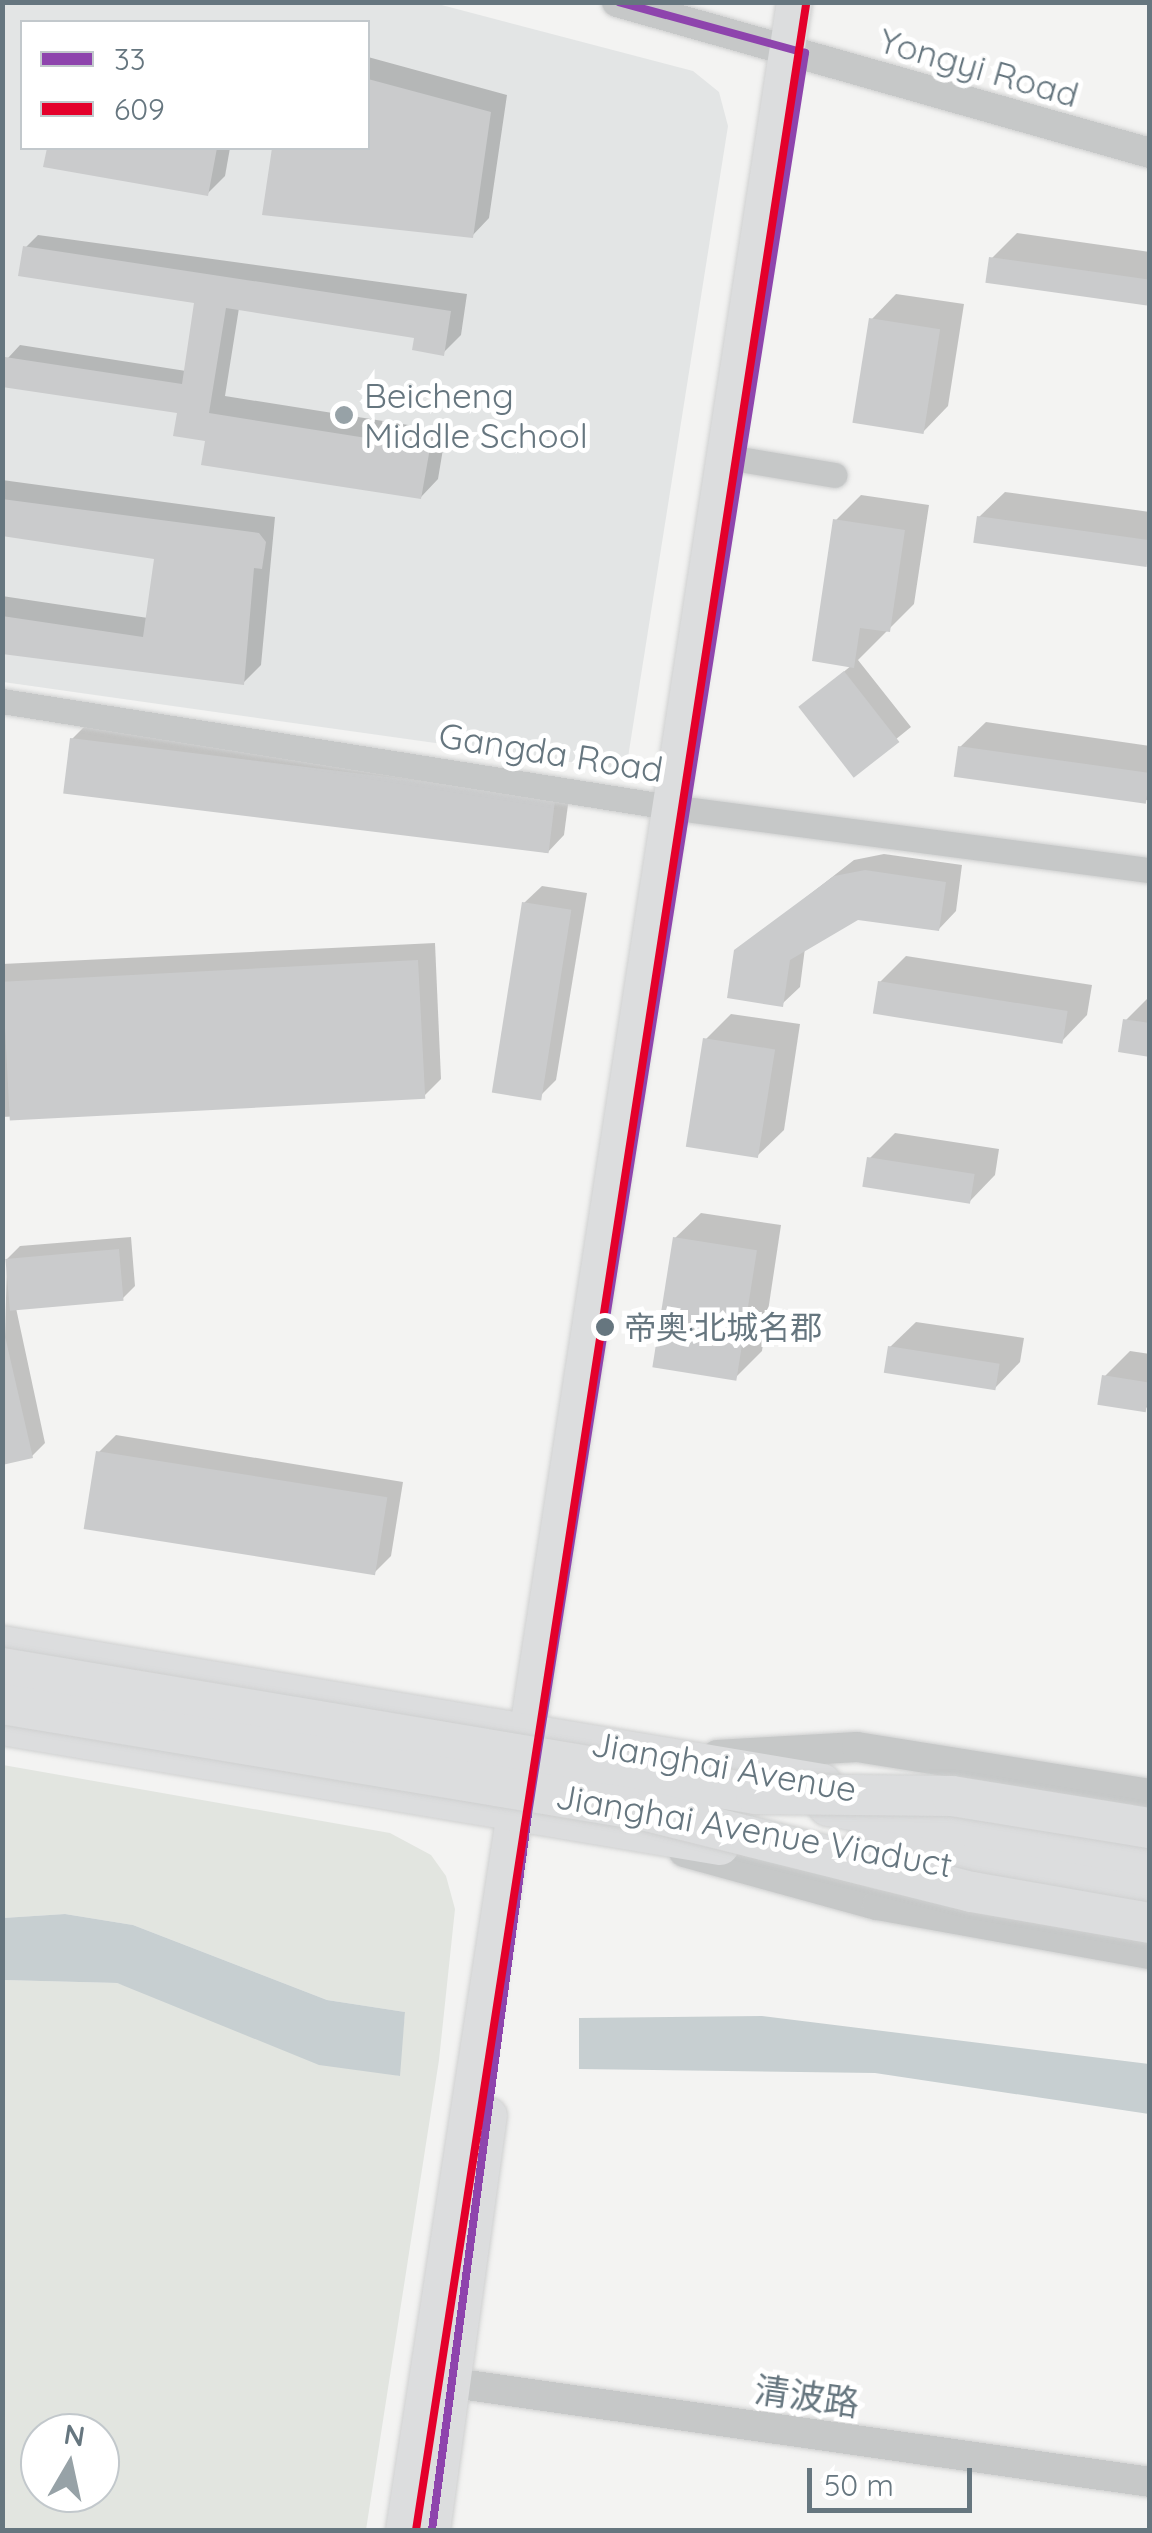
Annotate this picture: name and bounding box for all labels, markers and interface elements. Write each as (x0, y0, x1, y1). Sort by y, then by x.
street label: Yongyi Road (875, 19, 1083, 115)
legend (20, 20, 370, 150)
text: 33 (114, 40, 145, 78)
text: 609 (114, 90, 165, 128)
place label: Beicheng Middle School (364, 374, 588, 456)
marker: Beicheng Middle School (333, 404, 355, 426)
street label: Gangda Road (436, 714, 666, 790)
place label: 帝奥·北城名郡 (624, 1308, 822, 1346)
marker: 帝奥·北城名郡 (595, 1317, 615, 1337)
street label: Jianghai Avenue (588, 1722, 860, 1810)
street label: Jianghai Avenue Viaduct (552, 1774, 956, 1886)
street label: 清波路 (752, 2368, 862, 2424)
north arrow (20, 2413, 120, 2513)
text: N (62, 2416, 87, 2454)
scale bar (812, 2448, 977, 2510)
text: 50 m (824, 2466, 894, 2504)

